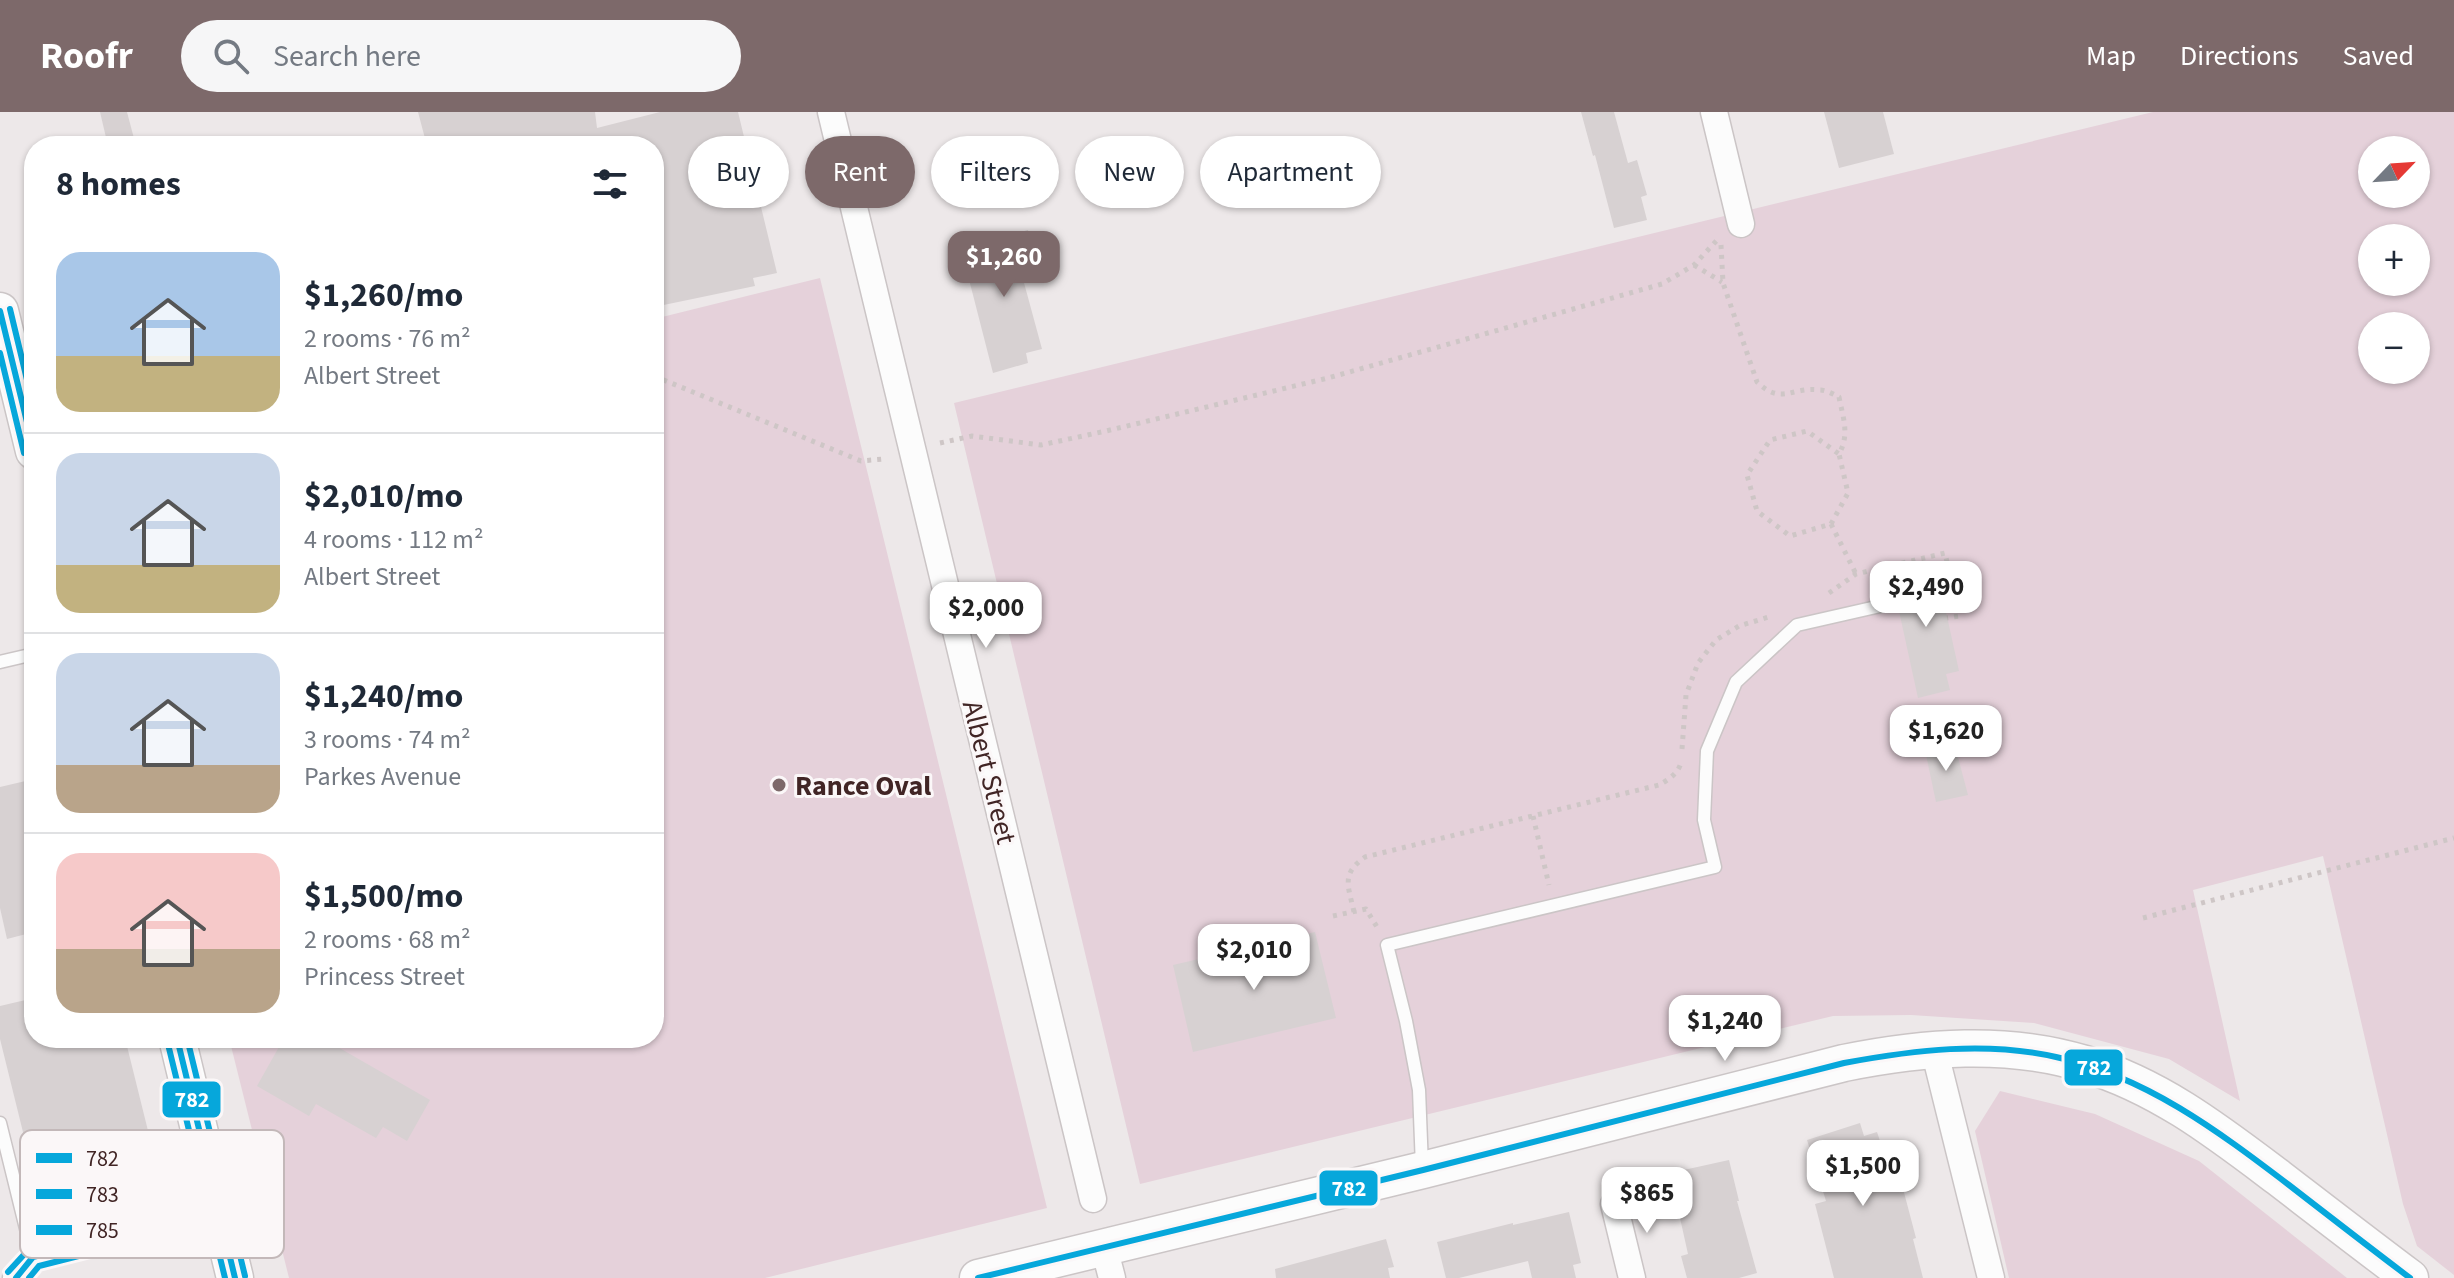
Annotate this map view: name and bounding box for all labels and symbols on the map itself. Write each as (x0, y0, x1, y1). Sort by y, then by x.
north arrow (2358, 136, 2430, 208)
pin: $1,260 (939, 231, 1069, 299)
pin: $2,490 (1861, 561, 1991, 629)
pin: $2,000 (921, 582, 1051, 650)
street label: Albert Street (952, 696, 1026, 849)
pin: $1,620 (1881, 705, 2011, 773)
place label: Rance Oval (795, 766, 931, 806)
marker: Rance Oval (770, 776, 788, 794)
pin: $2,010 (1189, 924, 1319, 992)
pin: $1,240 (1660, 995, 1790, 1063)
line badge: 782 (2063, 1048, 2124, 1087)
text: 782 (2077, 1052, 2111, 1084)
line badge: 782 (161, 1080, 222, 1119)
text: 782 (175, 1084, 209, 1116)
legend (20, 1130, 284, 1258)
pin: $1,500 (1798, 1140, 1928, 1208)
text: 782 (86, 1143, 119, 1175)
pin: $865 (1600, 1167, 1694, 1235)
line badge: 782 (1318, 1169, 1379, 1207)
text: 782 (1332, 1173, 1366, 1205)
text: 783 (86, 1179, 119, 1211)
text: 785 (86, 1215, 119, 1247)

